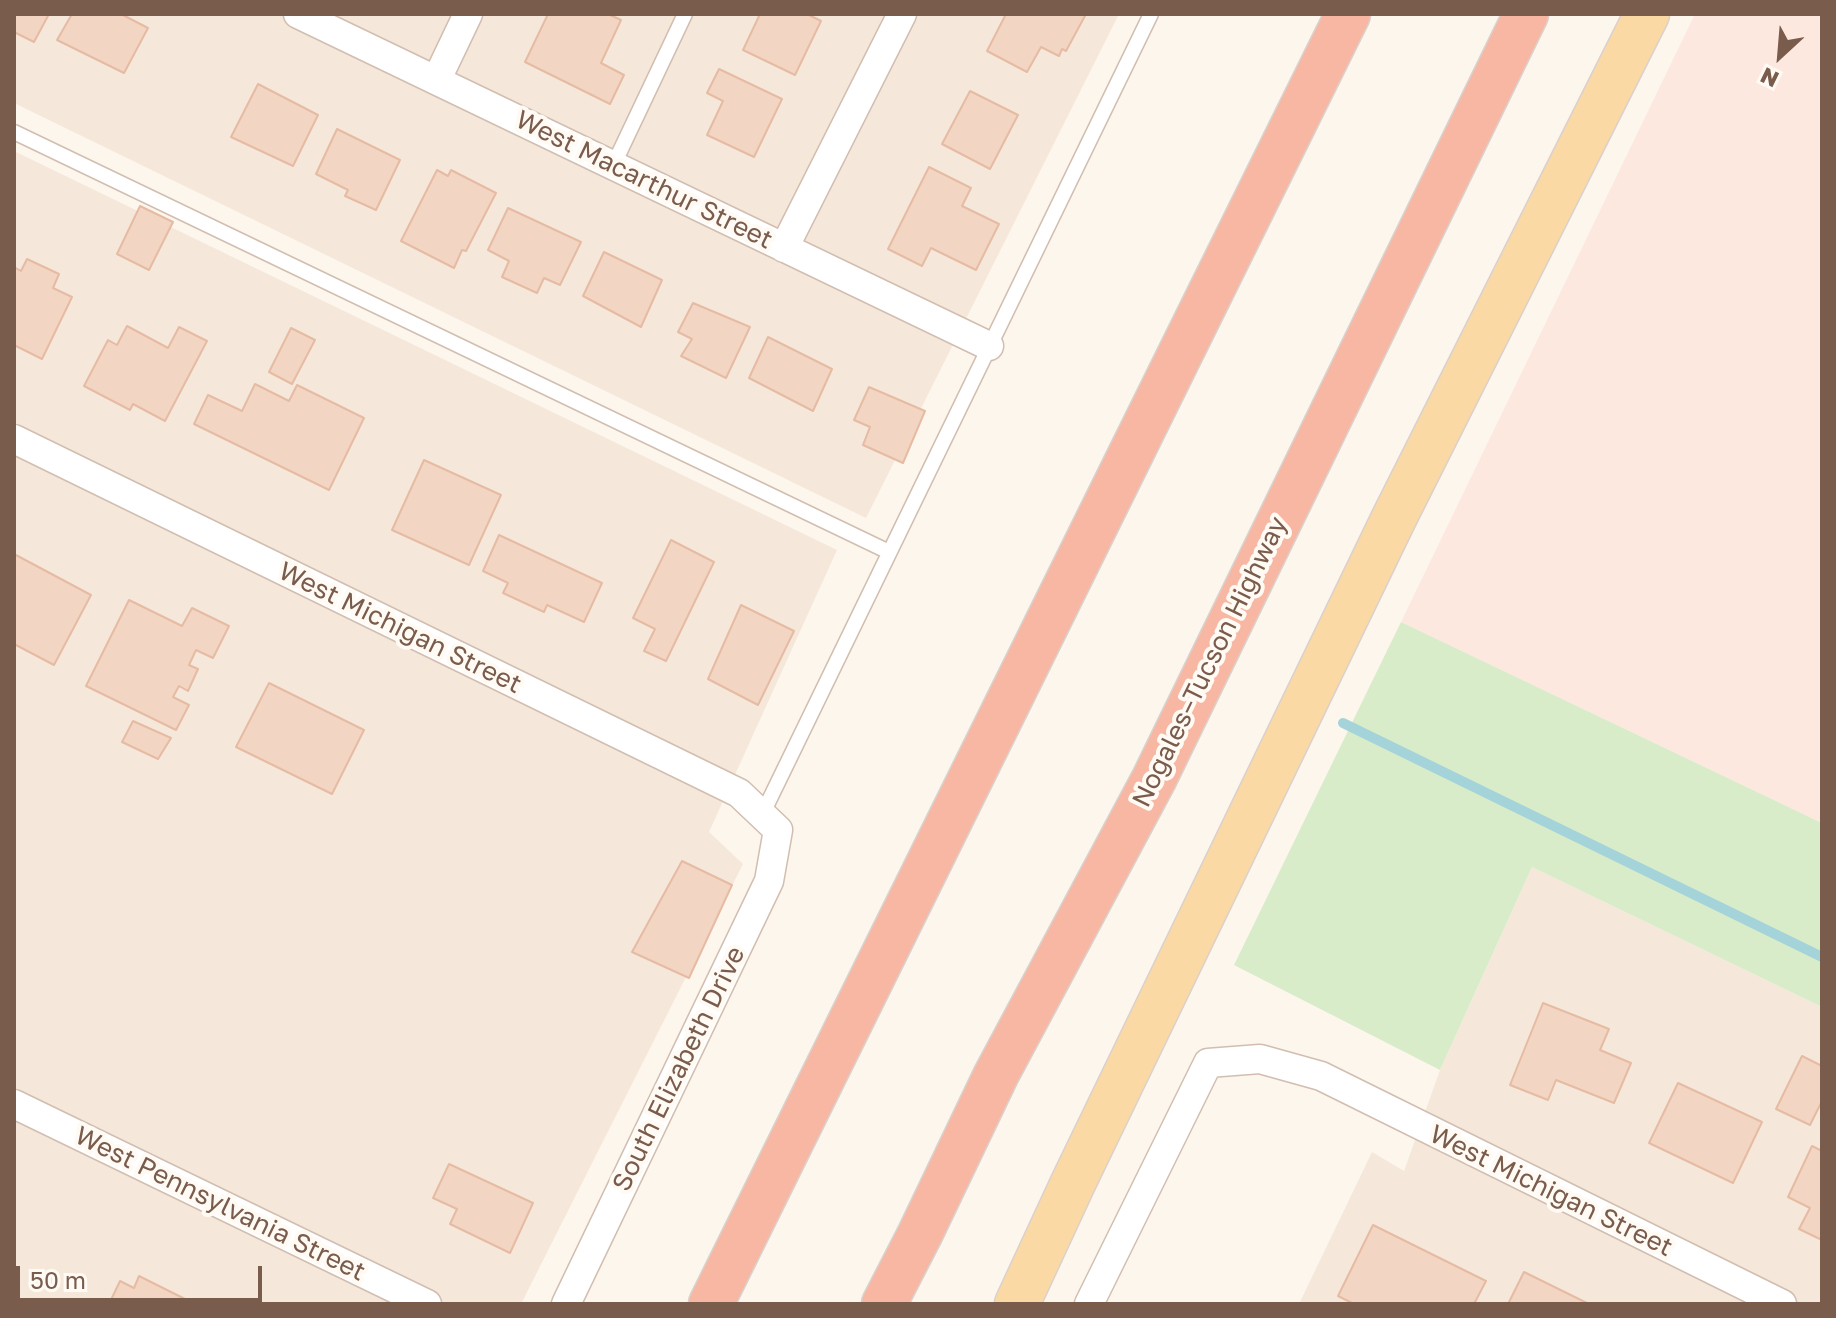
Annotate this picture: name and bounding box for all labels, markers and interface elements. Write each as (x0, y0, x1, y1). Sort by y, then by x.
north arrow (1740, 16, 1820, 96)
text: N (1756, 62, 1783, 94)
street label: West Macarthur Street (510, 104, 778, 256)
street label: Nogales–Tucson Highway (1126, 512, 1294, 812)
street label: West Michigan Street (274, 556, 526, 700)
street label: South Elizabeth Drive (606, 942, 752, 1196)
street label: West Michigan Street (1425, 1119, 1677, 1263)
street label: West Pennsylvania Street (70, 1120, 370, 1288)
scale bar (20, 1250, 266, 1300)
text: 50 m (30, 1265, 86, 1294)

